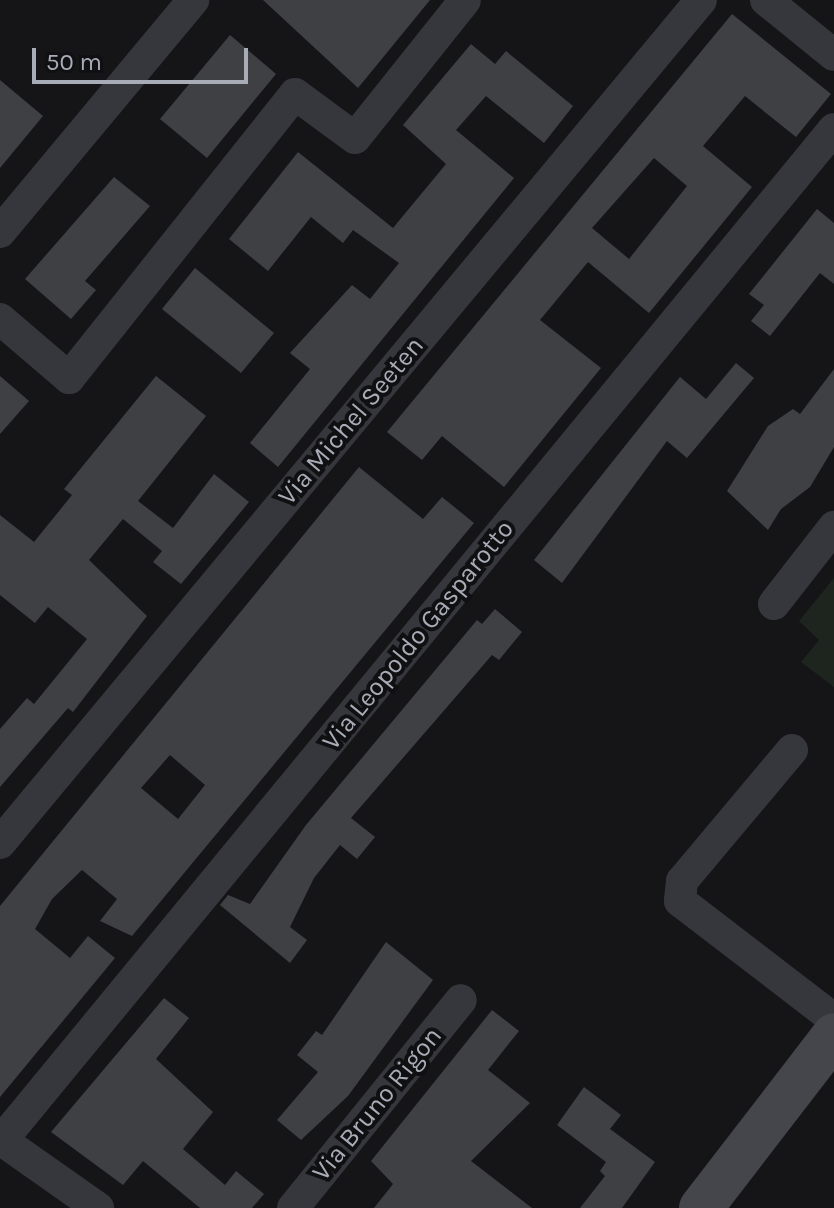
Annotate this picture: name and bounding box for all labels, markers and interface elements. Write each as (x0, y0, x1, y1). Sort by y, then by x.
scale bar (36, 32, 252, 82)
text: 50 m (46, 48, 102, 76)
street label: Via Michel Seeten (272, 331, 430, 511)
street label: Via Leopoldo Gasparotto (316, 514, 520, 756)
street label: Via Bruno Rigon (306, 1021, 448, 1187)

